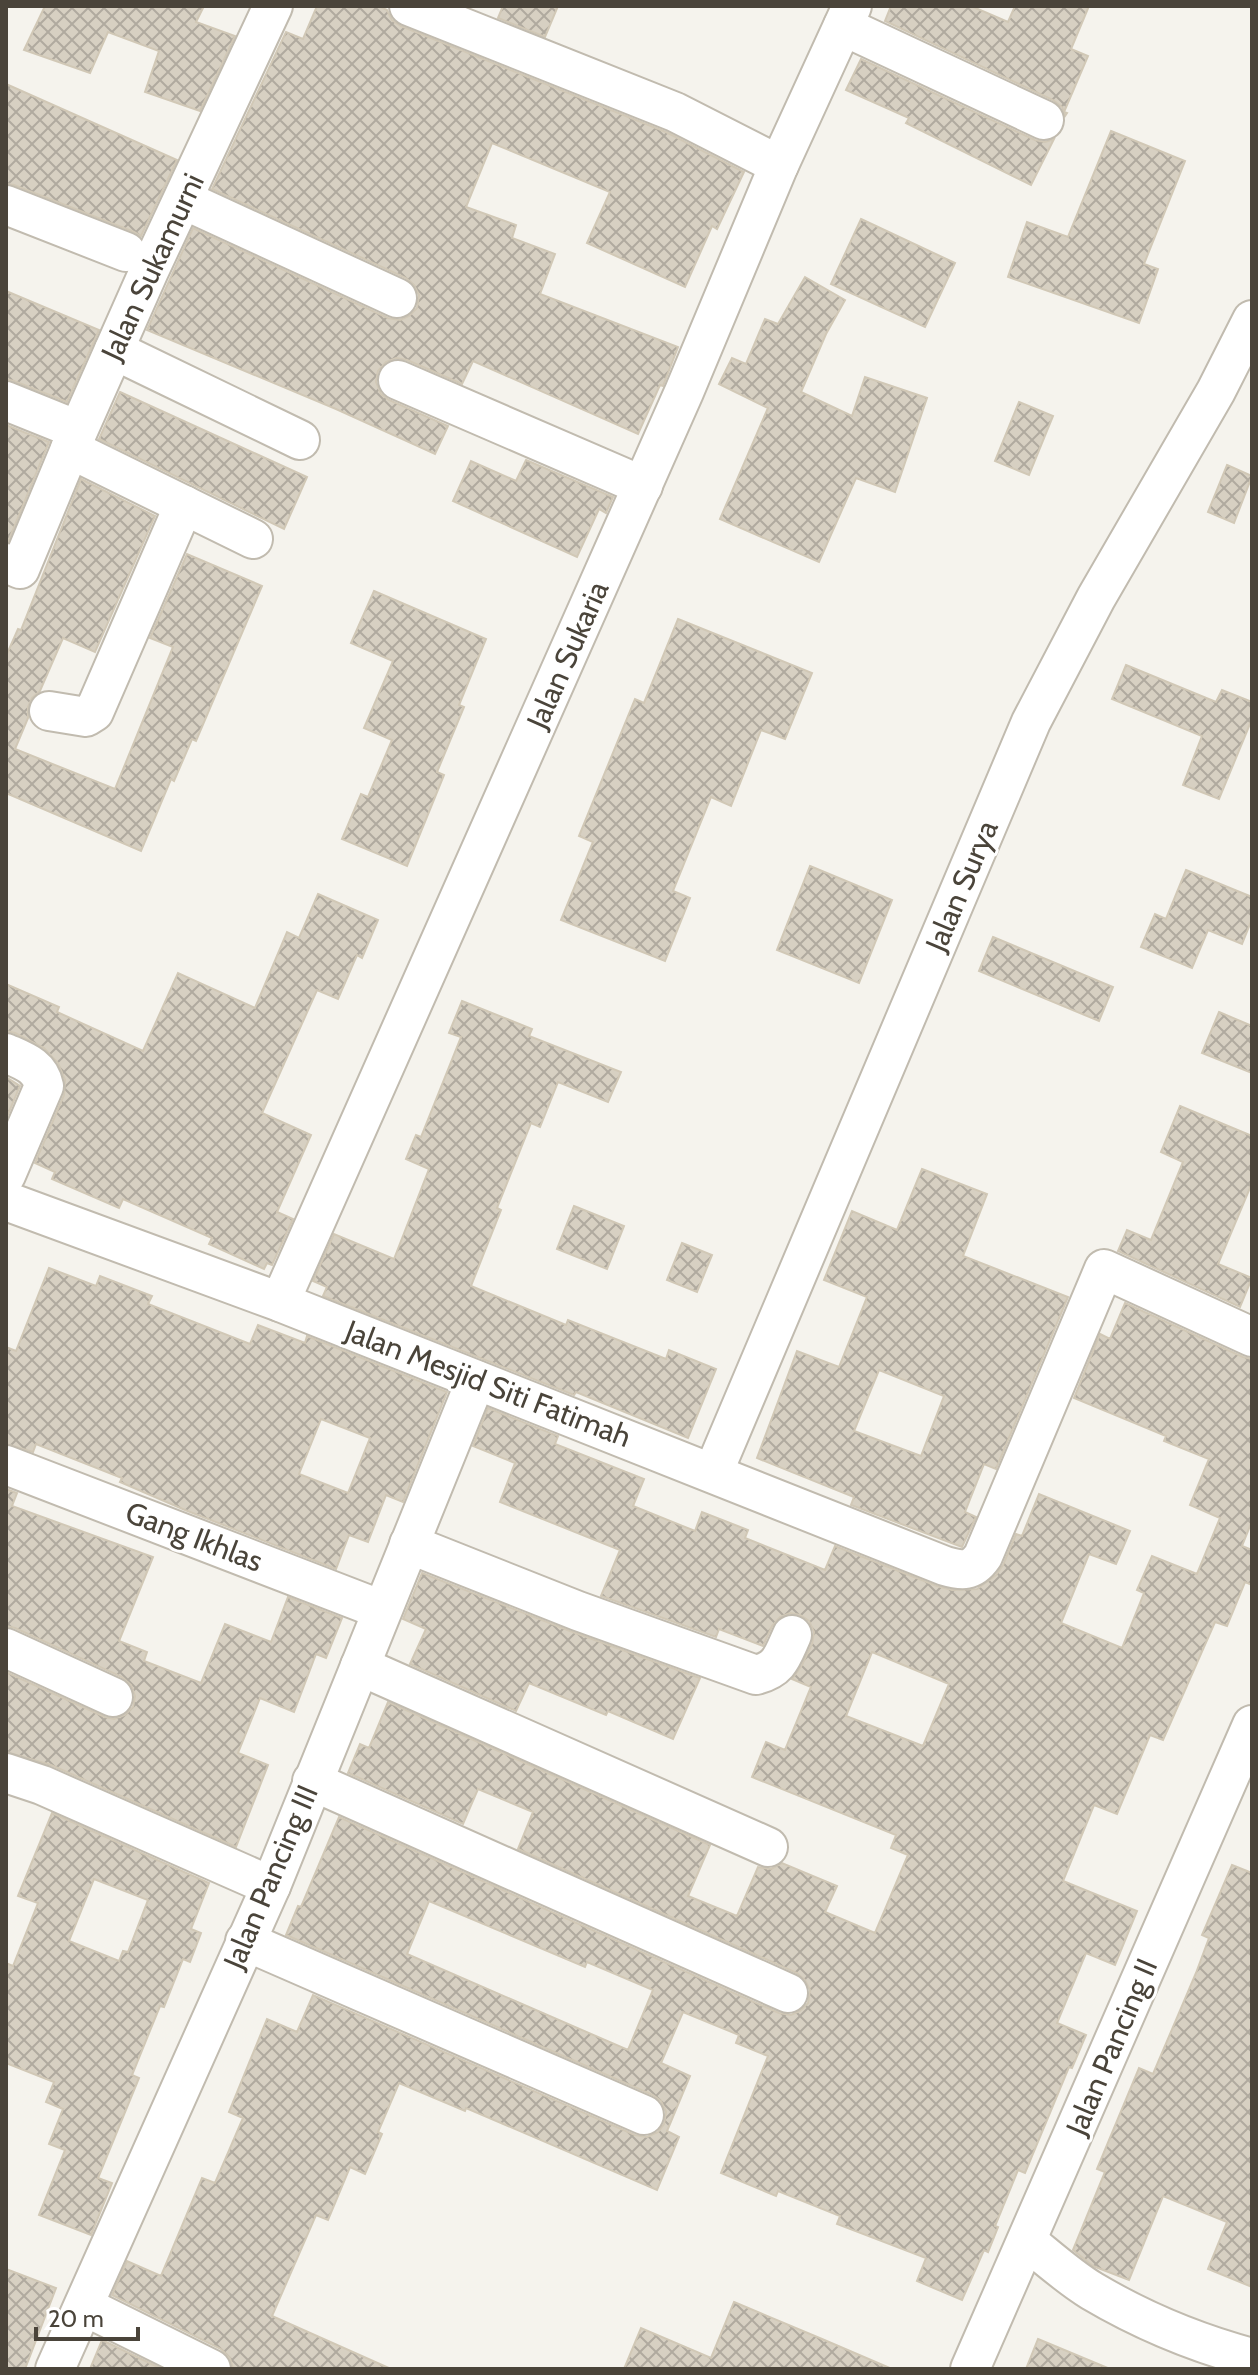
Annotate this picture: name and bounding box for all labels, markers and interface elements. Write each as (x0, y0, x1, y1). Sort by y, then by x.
street label: Jalan Sukamurni (93, 167, 212, 367)
street label: Jalan Sukaria (518, 575, 617, 735)
street label: Jalan Surya (917, 814, 1006, 958)
street label: Jalan Mesjid Siti Fatimah (339, 1312, 636, 1455)
street label: Gang Ikhlas (120, 1493, 268, 1580)
street label: Jalan Pancing III (215, 1779, 326, 1975)
street label: Jalan Pancing II (1057, 1953, 1165, 2142)
scale bar (36, 2291, 138, 2341)
text: 20 m (48, 2304, 104, 2333)

